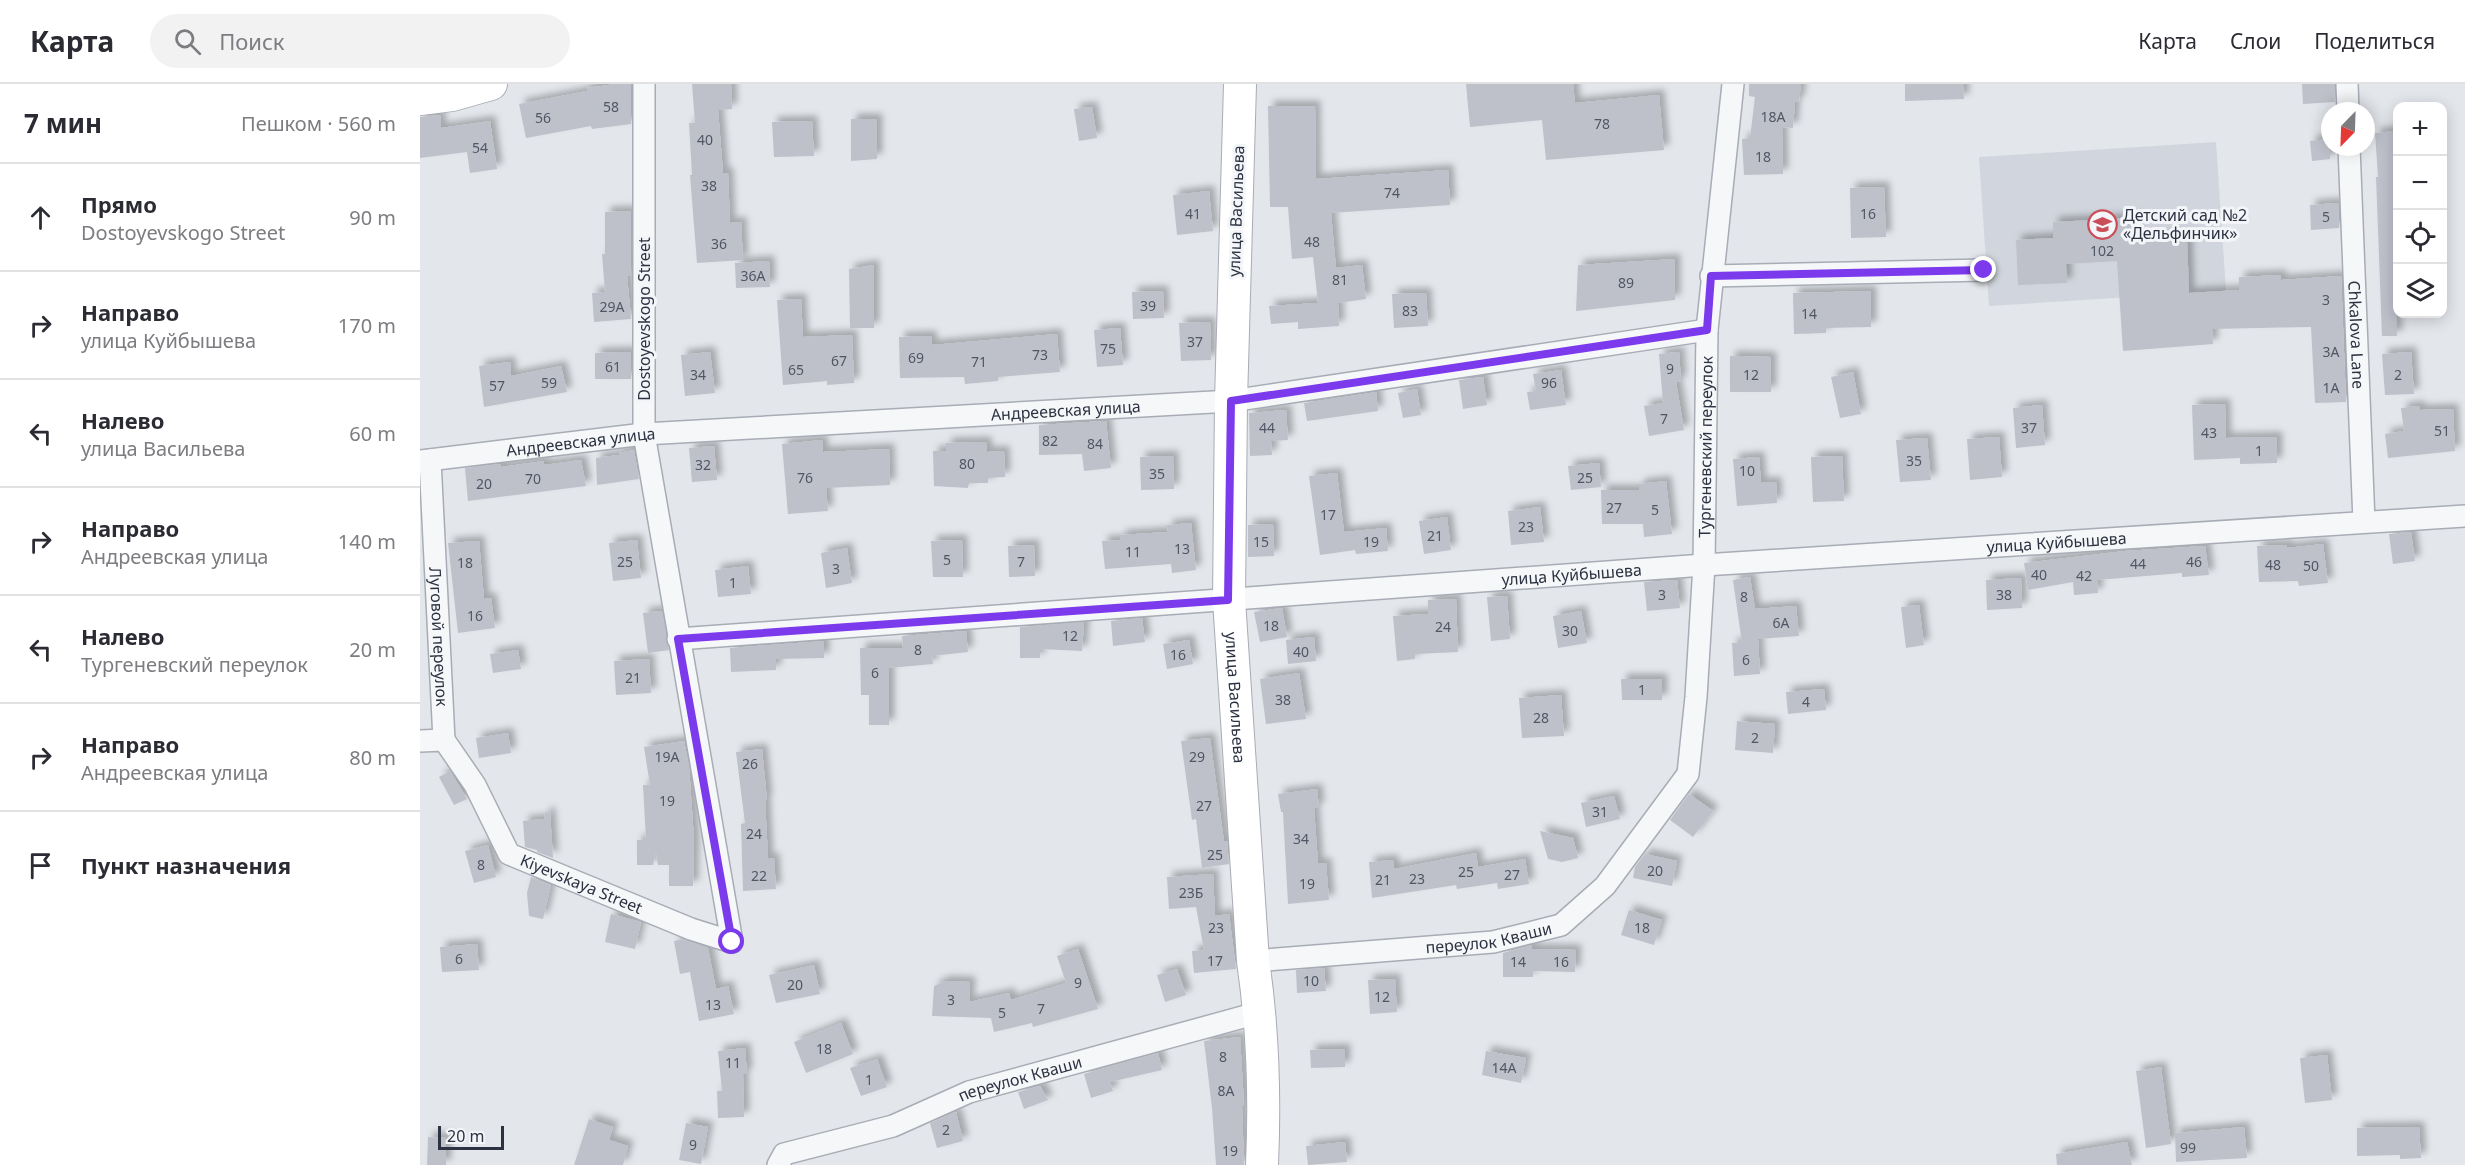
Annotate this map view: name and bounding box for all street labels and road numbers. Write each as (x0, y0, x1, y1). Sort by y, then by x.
street label: улица Васильева (1223, 145, 1249, 277)
street label: Dostoyevskogo Street (633, 237, 655, 401)
street label: Chkalova Lane (2343, 280, 2370, 390)
street label: Тургеневский переулок (1693, 355, 1718, 538)
street label: Андреевская улица (990, 395, 1141, 425)
street label: Андреевская улица (505, 422, 656, 462)
street label: улица Куйбышева (1986, 527, 2127, 558)
street label: улица Куйбышева (1501, 559, 1642, 591)
street label: Луговой переулок (424, 566, 453, 708)
street label: улица Васильева (1220, 631, 1251, 764)
street label: Kiyevskaya Street (517, 849, 646, 919)
street label: переулок Кваши (1425, 917, 1554, 958)
street label: переулок Кваши (954, 1051, 1084, 1107)

